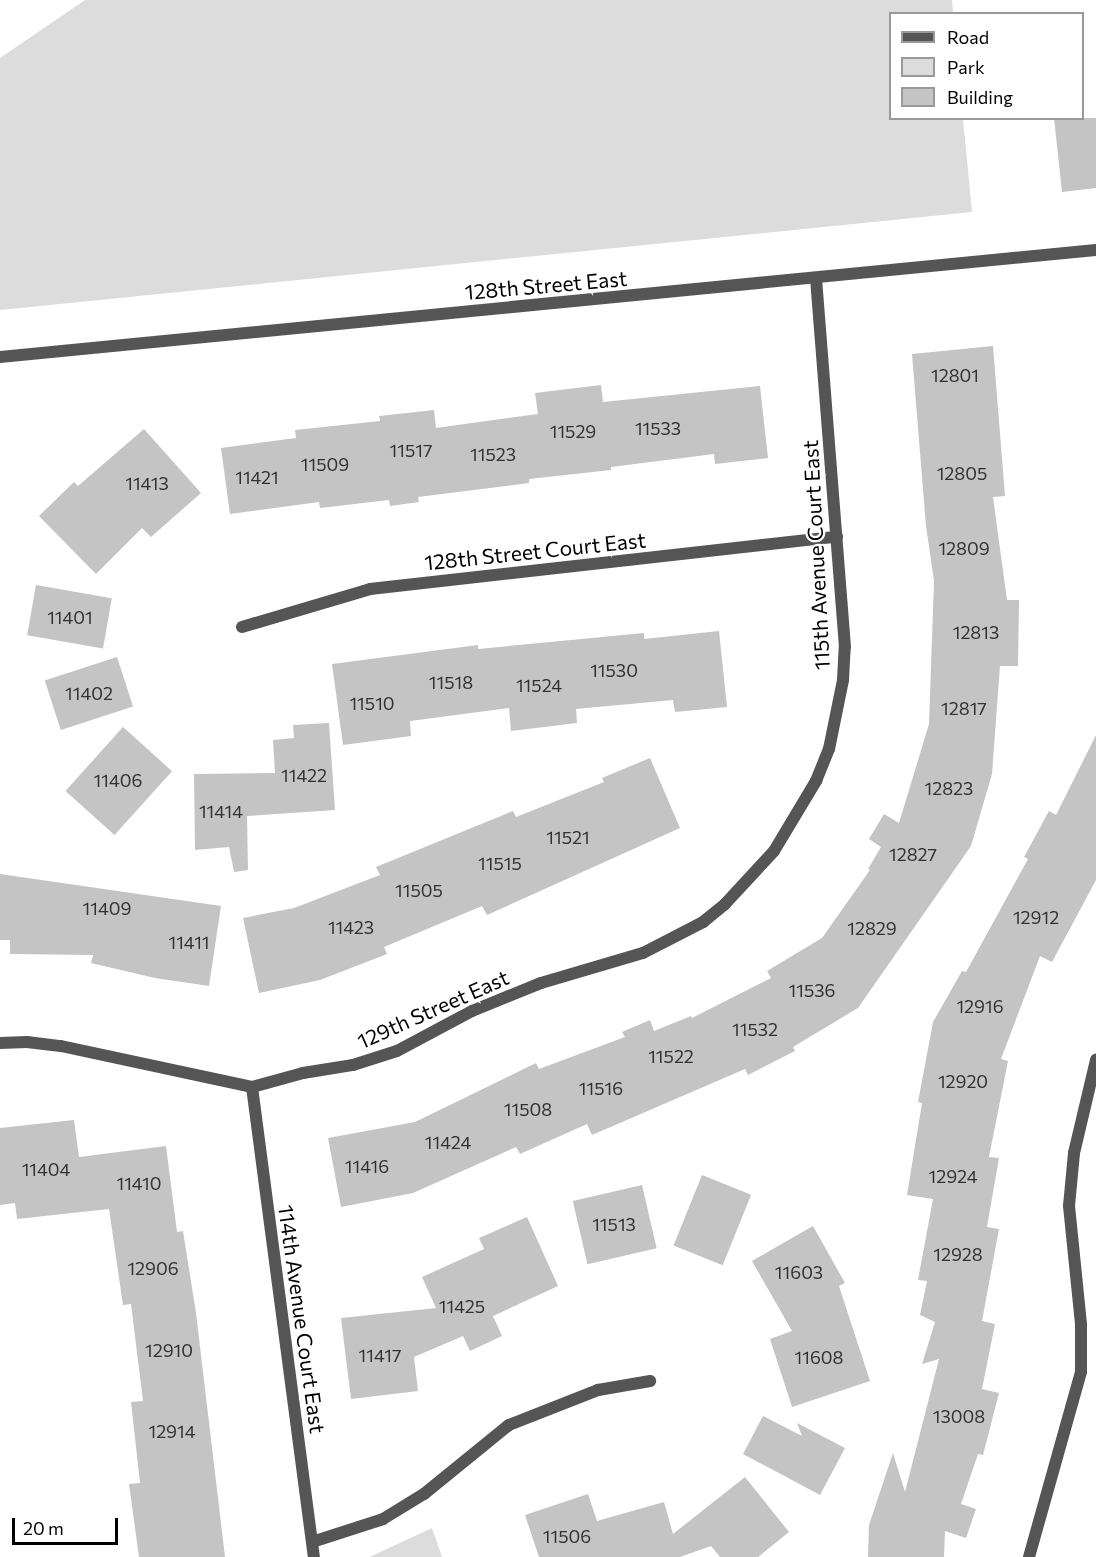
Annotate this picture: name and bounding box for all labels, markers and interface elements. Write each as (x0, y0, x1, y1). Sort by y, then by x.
legend (889, 12, 1084, 120)
text: Road (947, 26, 989, 48)
text: Park (947, 56, 985, 78)
text: Building (947, 86, 1013, 108)
street label: 128th Street East (464, 265, 628, 305)
house number: 12801 (931, 364, 979, 386)
house number: 11533 (635, 417, 681, 439)
house number: 11529 (550, 420, 596, 442)
house number: 11517 (390, 439, 432, 461)
street label: 115th Avenue Court East (797, 440, 835, 670)
house number: 11523 (470, 443, 516, 465)
house number: 11509 (301, 453, 349, 475)
house number: 12805 (937, 462, 987, 484)
house number: 11421 (235, 466, 279, 488)
house number: 11413 (125, 472, 169, 494)
street label: 128th Street Court East (423, 527, 647, 575)
house number: 12809 (938, 537, 990, 559)
house number: 11401 (47, 606, 93, 628)
house number: 12813 (953, 621, 999, 643)
house number: 11530 (590, 659, 638, 681)
house number: 11518 (429, 671, 473, 693)
house number: 11524 (516, 674, 562, 696)
house number: 11402 (65, 682, 113, 704)
house number: 11510 (349, 692, 395, 714)
house number: 12817 (941, 697, 987, 719)
house number: 11422 (281, 764, 327, 786)
house number: 11406 (94, 769, 142, 791)
house number: 12823 (925, 777, 973, 799)
house number: 11414 (199, 800, 243, 822)
house number: 11521 (546, 826, 590, 848)
house number: 12827 (889, 843, 937, 865)
house number: 11515 (478, 852, 522, 874)
house number: 11505 (395, 879, 443, 901)
house number: 11409 (83, 897, 131, 919)
house number: 12912 (1013, 906, 1059, 928)
house number: 11423 (328, 916, 374, 938)
house number: 12829 (847, 917, 897, 939)
house number: 11411 (168, 931, 210, 953)
street label: 129th Street East (353, 964, 513, 1054)
house number: 11536 (789, 979, 835, 1001)
house number: 12916 (956, 995, 1004, 1017)
house number: 11532 (732, 1018, 778, 1040)
house number: 11522 (648, 1045, 694, 1067)
house number: 12920 (938, 1070, 988, 1092)
house number: 11516 (579, 1077, 623, 1099)
house number: 11508 (504, 1098, 552, 1120)
house number: 11424 (425, 1131, 471, 1153)
house number: 11416 (345, 1155, 389, 1177)
house number: 11404 (22, 1158, 70, 1180)
house number: 12924 (929, 1165, 977, 1187)
house number: 11410 (116, 1172, 162, 1194)
street label: 114th Avenue Court East (273, 1203, 331, 1435)
house number: 11513 (592, 1213, 636, 1235)
house number: 12928 (933, 1243, 983, 1265)
house number: 12906 (127, 1257, 179, 1279)
house number: 11603 (775, 1261, 823, 1283)
house number: 11425 (439, 1295, 485, 1317)
house number: 12910 (145, 1339, 193, 1361)
house number: 11417 (359, 1344, 401, 1366)
house number: 11608 (795, 1346, 843, 1368)
house number: 13008 (933, 1405, 985, 1427)
house number: 12914 (148, 1420, 196, 1442)
scale bar (15, 1506, 122, 1544)
text: 20 m (23, 1517, 64, 1539)
house number: 11506 (543, 1525, 591, 1547)

